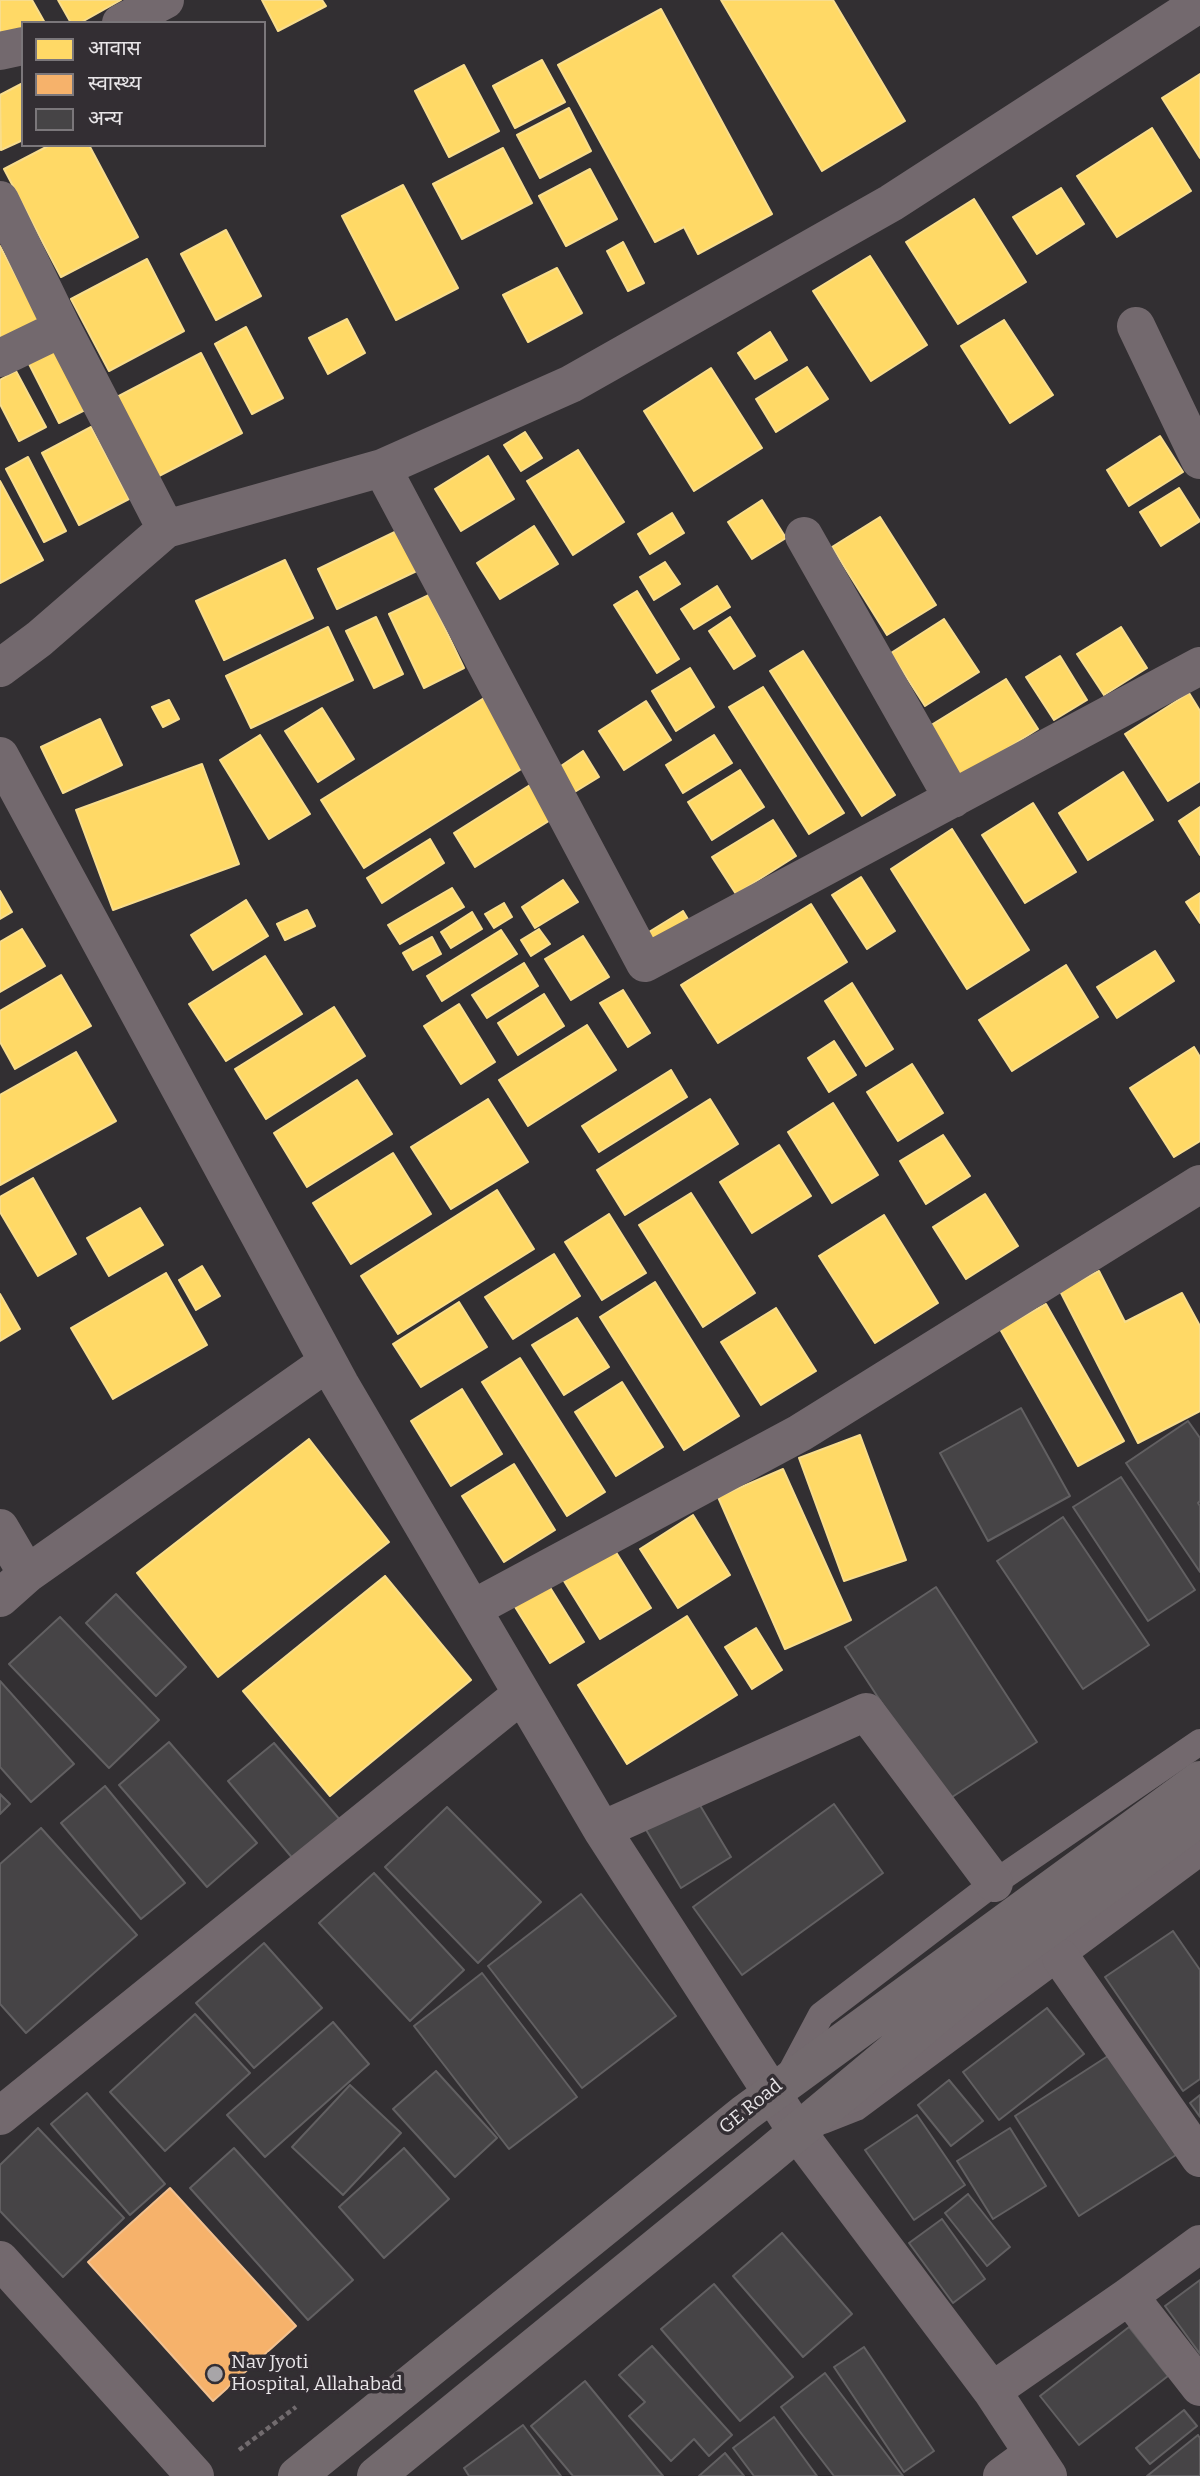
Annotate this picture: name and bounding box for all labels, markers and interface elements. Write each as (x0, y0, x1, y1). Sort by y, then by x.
legend (21, 21, 266, 147)
text: आवास (88, 35, 141, 61)
text: स्वास्थ्य (88, 70, 141, 96)
text: अन्य (88, 105, 122, 131)
street label: GE Road (715, 2075, 787, 2139)
place label: Nav Jyoti Hospital, Allahabad (231, 2352, 403, 2396)
marker: Nav Jyoti Hospital, Allahabad (205, 2364, 225, 2384)

